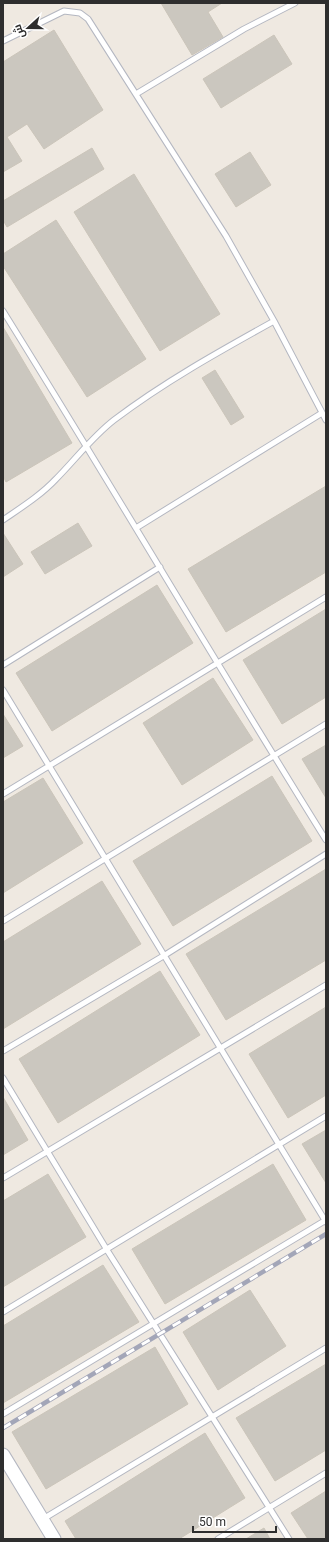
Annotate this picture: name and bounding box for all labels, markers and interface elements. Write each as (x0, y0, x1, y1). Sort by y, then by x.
north arrow (8, 8, 48, 48)
text: ش (11, 22, 28, 40)
scale bar (193, 1508, 276, 1534)
text: 50 m (199, 1515, 226, 1529)

